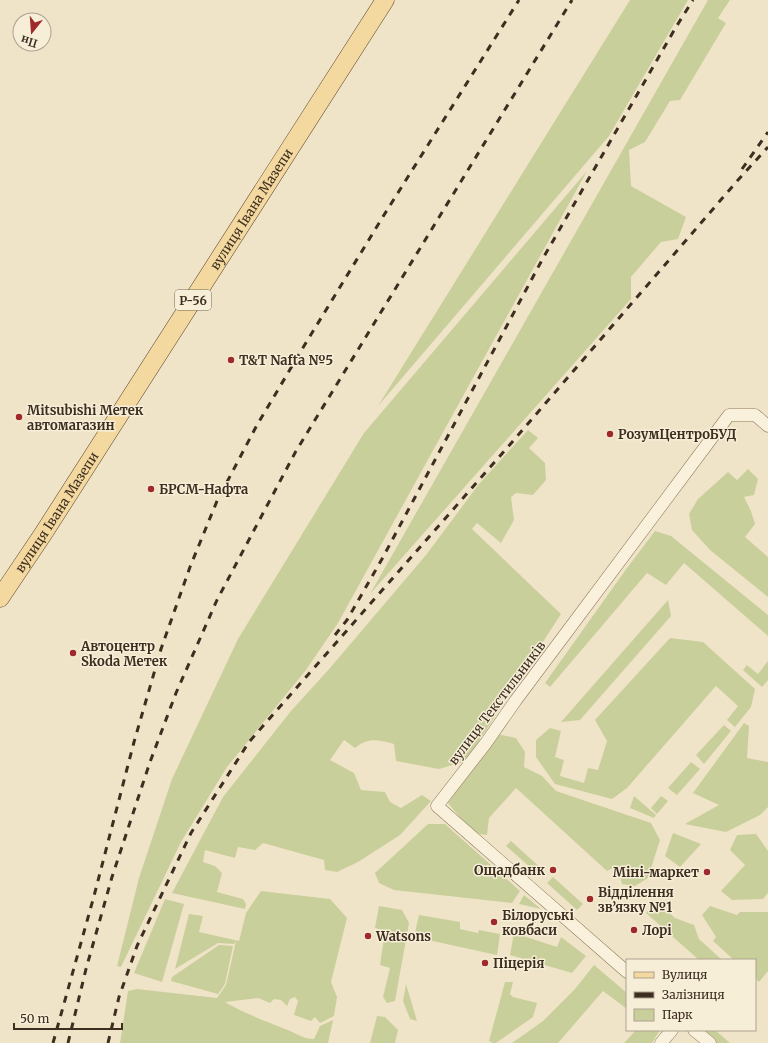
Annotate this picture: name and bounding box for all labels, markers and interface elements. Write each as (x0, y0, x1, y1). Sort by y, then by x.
north arrow (12, 12, 52, 52)
text: Пн (19, 32, 39, 51)
street label: вулиця Івана Мазепи (206, 145, 296, 273)
road number: Р-56 (175, 290, 211, 310)
place label: Т&T Nafta №5 (239, 352, 333, 369)
marker: Т&T Nafta №5 (226, 355, 236, 365)
place label: Mitsubishi Метек автомагазин (27, 402, 144, 434)
marker: Mitsubishi Метек автомагазин (14, 412, 24, 422)
place label: РозумЦентроБУД (618, 426, 737, 443)
marker: РозумЦентроБУД (605, 429, 615, 439)
street label: вулиця Івана Мазепи (11, 448, 102, 576)
place label: БРСМ-Нафта (159, 481, 248, 498)
marker: БРСМ-Нафта (146, 484, 156, 494)
street label: вулиця Текстильників (445, 637, 549, 768)
place label: Автоцентр Skoda Метек (80, 638, 168, 670)
marker: Автоцентр Skoda Метек (68, 648, 78, 658)
place label: Ощадбанк (474, 862, 545, 879)
place label: Міні-маркет (613, 864, 699, 881)
marker: Ощадбанк (548, 865, 558, 875)
marker: Міні-маркет (702, 867, 712, 877)
place label: Відділення зв’язку №1 (598, 884, 674, 916)
marker: Відділення зв’язку №1 (585, 894, 595, 904)
place label: Білоруські ковбаси (502, 907, 574, 939)
marker: Білоруські ковбаси (489, 917, 499, 927)
place label: Лорі (642, 922, 672, 939)
marker: Лорі (629, 925, 639, 935)
place label: Watsons (375, 928, 431, 945)
marker: Watsons (363, 931, 373, 941)
place label: Піцерія (493, 955, 545, 972)
marker: Піцерія (480, 958, 490, 968)
legend (626, 959, 756, 1031)
text: Вулиця (662, 967, 707, 982)
text: Залізниця (662, 987, 725, 1002)
scale bar (14, 1005, 122, 1031)
text: Парк (662, 1007, 693, 1022)
text: 50 m (20, 1011, 49, 1026)

